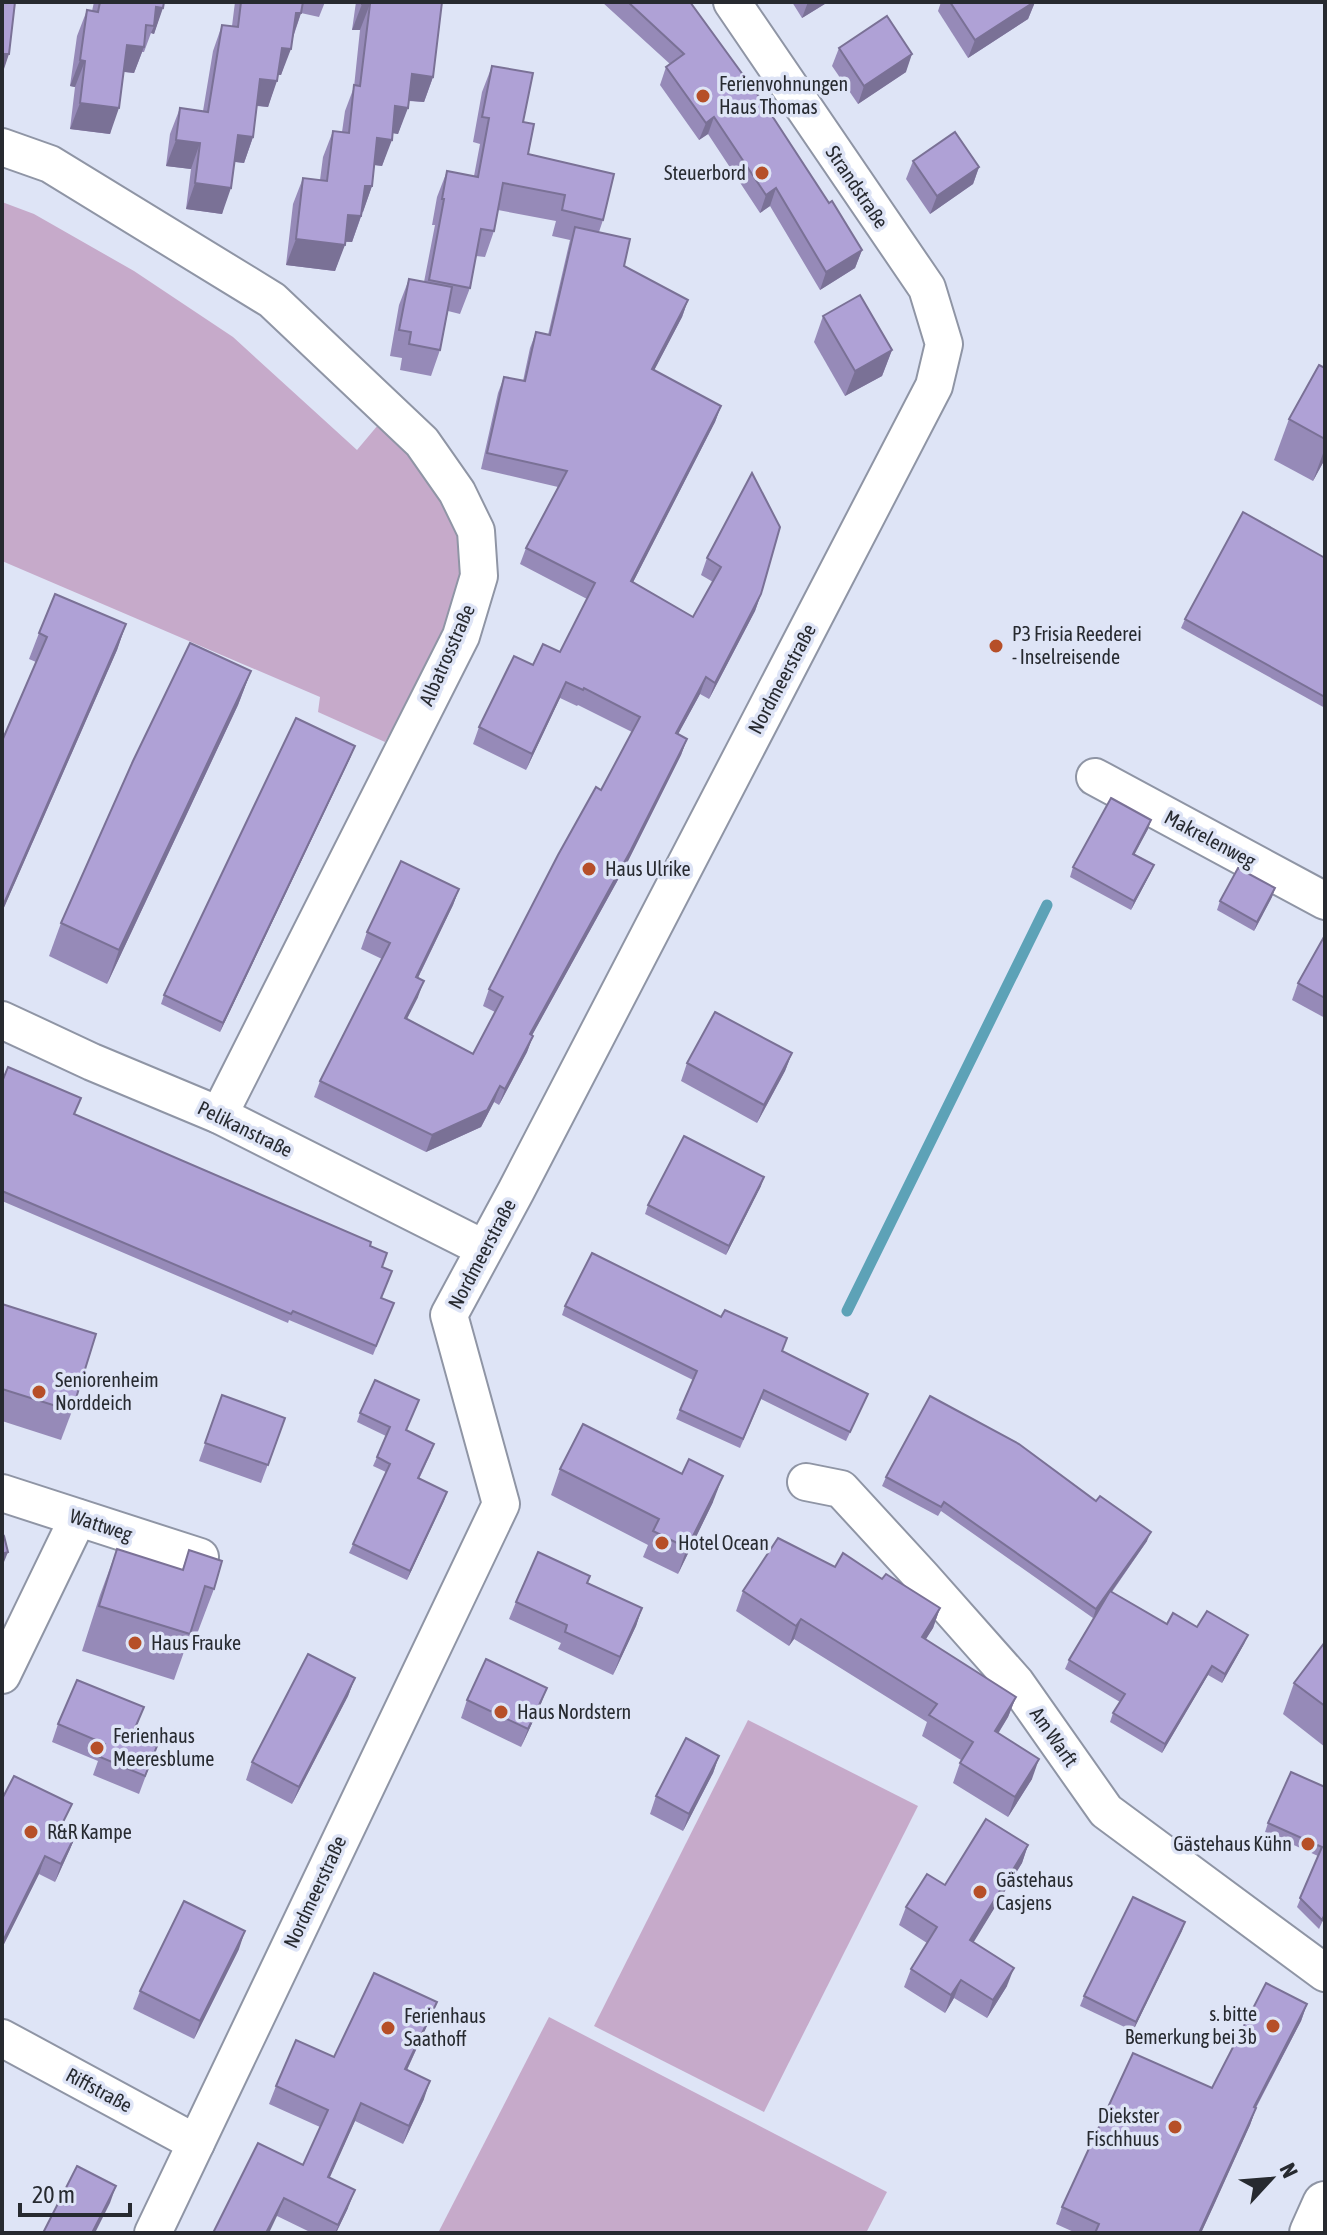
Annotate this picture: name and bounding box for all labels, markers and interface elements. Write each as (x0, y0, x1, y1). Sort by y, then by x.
place label: Ferienvohnungen Haus Thomas (719, 72, 848, 118)
marker: Ferienvohnungen Haus Thomas (694, 87, 712, 105)
street label: Strandstraße (822, 141, 893, 232)
place label: Steuerbord (664, 161, 746, 184)
marker: Steuerbord (753, 164, 771, 182)
street label: Albatrosstraße (414, 601, 479, 709)
street label: Nordmeerstraße (743, 620, 820, 738)
place label: P3 Frisia Reederei - Inselreisende (1012, 622, 1142, 668)
marker: P3 Frisia Reederei - Inselreisende (987, 637, 1005, 655)
street label: Makrelenweg (1161, 805, 1260, 872)
place label: Haus Ulrike (605, 857, 690, 880)
marker: Haus Ulrike (580, 860, 598, 878)
street label: Pelikanstraße (194, 1096, 296, 1161)
street label: Nordmeerstraße (443, 1195, 520, 1313)
place label: Seniorenheim Norddeich (55, 1368, 159, 1414)
marker: Seniorenheim Norddeich (30, 1383, 48, 1401)
street label: Wattweg (67, 1504, 136, 1545)
place label: Hotel Ocean (678, 1531, 769, 1554)
marker: Hotel Ocean (653, 1534, 671, 1552)
place label: Haus Frauke (151, 1631, 241, 1654)
marker: Haus Frauke (126, 1634, 144, 1652)
place label: Haus Nordstern (517, 1700, 631, 1723)
marker: Haus Nordstern (492, 1703, 510, 1721)
street label: Am Warft (1026, 1703, 1083, 1771)
place label: Ferienhaus Meeresblume (113, 1724, 214, 1770)
marker: Ferienhaus Meeresblume (88, 1739, 106, 1757)
place label: R&R Kampe (47, 1820, 132, 1843)
marker: R&R Kampe (22, 1823, 40, 1841)
street label: Nordmeerstraße (279, 1832, 351, 1952)
place label: Gästehaus Kühn (1173, 1832, 1292, 1855)
marker: Gästehaus Kühn (1299, 1835, 1317, 1853)
place label: Gästehaus Casjens (996, 1868, 1073, 1914)
marker: Gästehaus Casjens (971, 1883, 989, 1901)
place label: s. bitte Bemerkung bei 3b (1125, 2002, 1257, 2048)
place label: Ferienhaus Saathoff (404, 2004, 486, 2050)
marker: s. bitte Bemerkung bei 3b (1264, 2017, 1282, 2035)
marker: Ferienhaus Saathoff (379, 2019, 397, 2037)
street label: Riffstraße (62, 2063, 136, 2117)
place label: Diekster Fischhuus (1086, 2104, 1160, 2150)
marker: Diekster Fischhuus (1166, 2118, 1184, 2136)
north arrow (1231, 2139, 1311, 2219)
text: N (1274, 2159, 1304, 2182)
scale bar (20, 2167, 130, 2217)
text: 20 m (32, 2181, 75, 2208)

